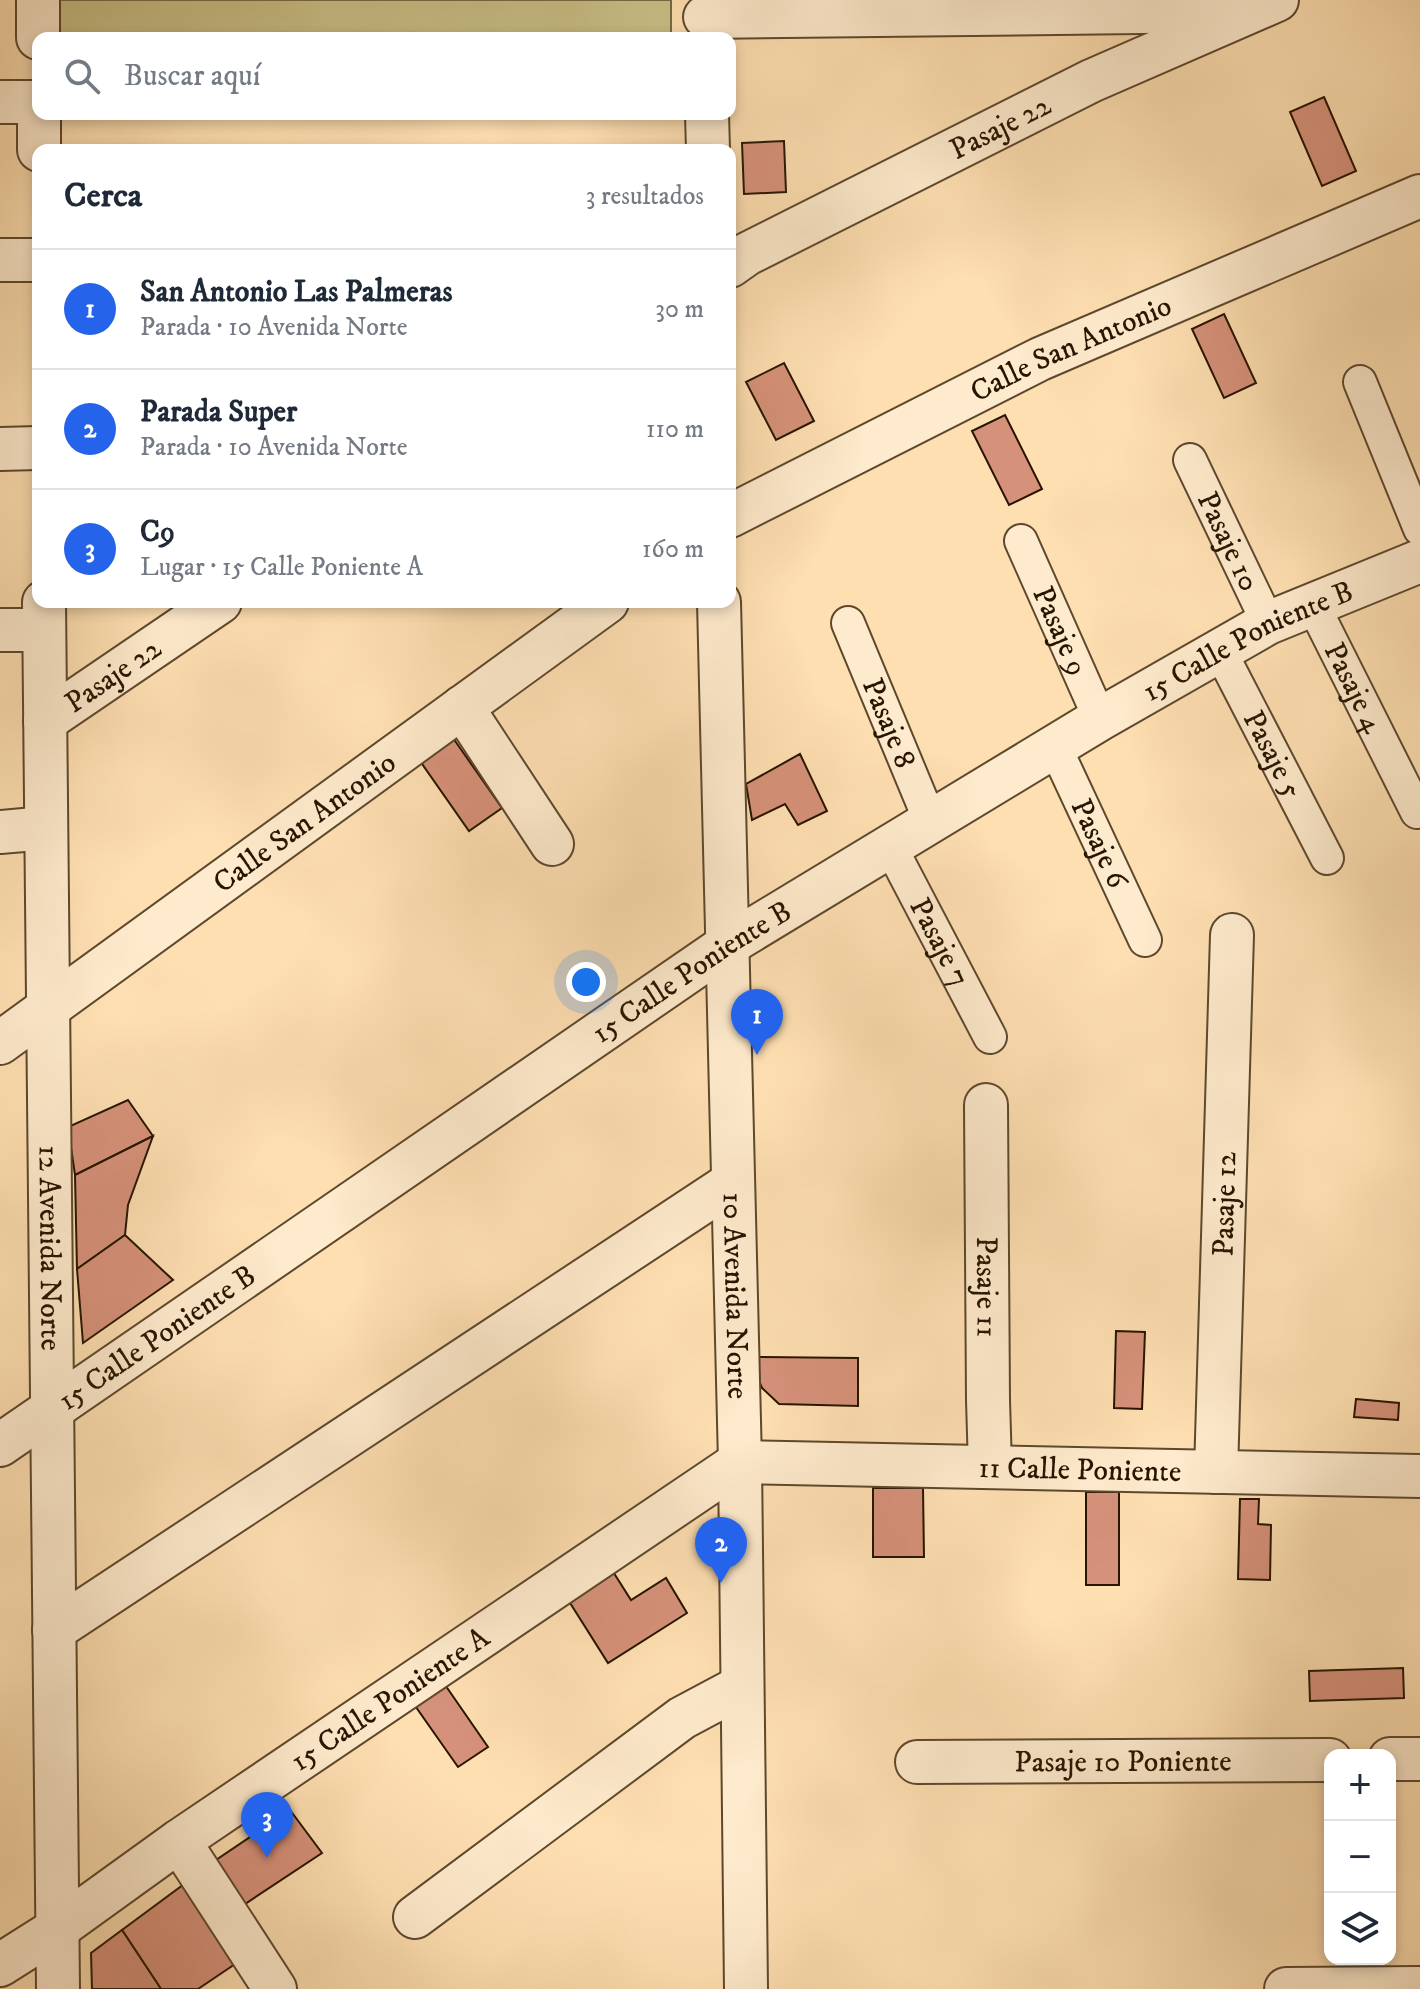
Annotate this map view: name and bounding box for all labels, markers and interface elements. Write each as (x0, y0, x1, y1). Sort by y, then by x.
search box (32, 32, 736, 120)
icon: search (60, 54, 104, 98)
text: Buscar aquí (124, 58, 261, 95)
street label: Pasaje 22 (944, 87, 1058, 169)
text: Cerca (64, 175, 142, 217)
text: 3 resultados (586, 180, 704, 213)
text: San Antonio Las Palmeras (140, 274, 453, 311)
street label: Calle San Antonio (965, 288, 1177, 411)
text: 1 (85, 293, 95, 326)
text: 30 m (655, 293, 704, 326)
text: Parada · 10 Avenida Norte (140, 311, 408, 344)
text: Parada Super (140, 394, 297, 431)
text: 2 (84, 413, 96, 446)
text: 110 m (646, 413, 704, 446)
text: Parada · 10 Avenida Norte (140, 431, 408, 464)
street label: Pasaje 10 (1188, 486, 1267, 598)
text: C9 (140, 514, 175, 551)
text: 3 (85, 533, 95, 566)
text: 160 m (642, 533, 704, 566)
text: Lugar · 15 Calle Poniente A (140, 551, 423, 584)
street label: 15 Calle Poniente B (1136, 573, 1359, 711)
street label: Pasaje 9 (1023, 581, 1095, 682)
street label: Pasaje 22 (58, 630, 169, 722)
street label: Pasaje 4 (1315, 637, 1391, 740)
street label: Pasaje 8 (853, 673, 923, 774)
street label: Pasaje 5 (1234, 705, 1310, 805)
street label: Calle San Antonio (206, 744, 404, 902)
street label: Pasaje 6 (1062, 793, 1136, 896)
street label: Pasaje 7 (900, 892, 977, 993)
street label: 15 Calle Poniente B (585, 895, 799, 1051)
your location (566, 962, 606, 1002)
pin: 1 (731, 989, 783, 1055)
street label: 12 Avenida Norte (29, 1145, 69, 1351)
street label: Pasaje 12 (1205, 1151, 1246, 1257)
street label: 10 Avenida Norte (713, 1192, 755, 1400)
street label: Pasaje 11 (967, 1236, 1005, 1338)
street label: 15 Calle Poniente B (51, 1258, 263, 1420)
street label: 11 Calle Poniente (978, 1450, 1182, 1491)
pin: 2 (695, 1517, 747, 1583)
street label: 15 Calle Poniente A (284, 1619, 498, 1780)
street label: Pasaje 10 Poniente (1014, 1743, 1232, 1782)
map controls (1324, 1749, 1396, 1965)
button: + (1324, 1749, 1396, 1821)
pin: 3 (241, 1792, 293, 1858)
button: − (1324, 1821, 1396, 1893)
button: layers (1324, 1893, 1396, 1965)

